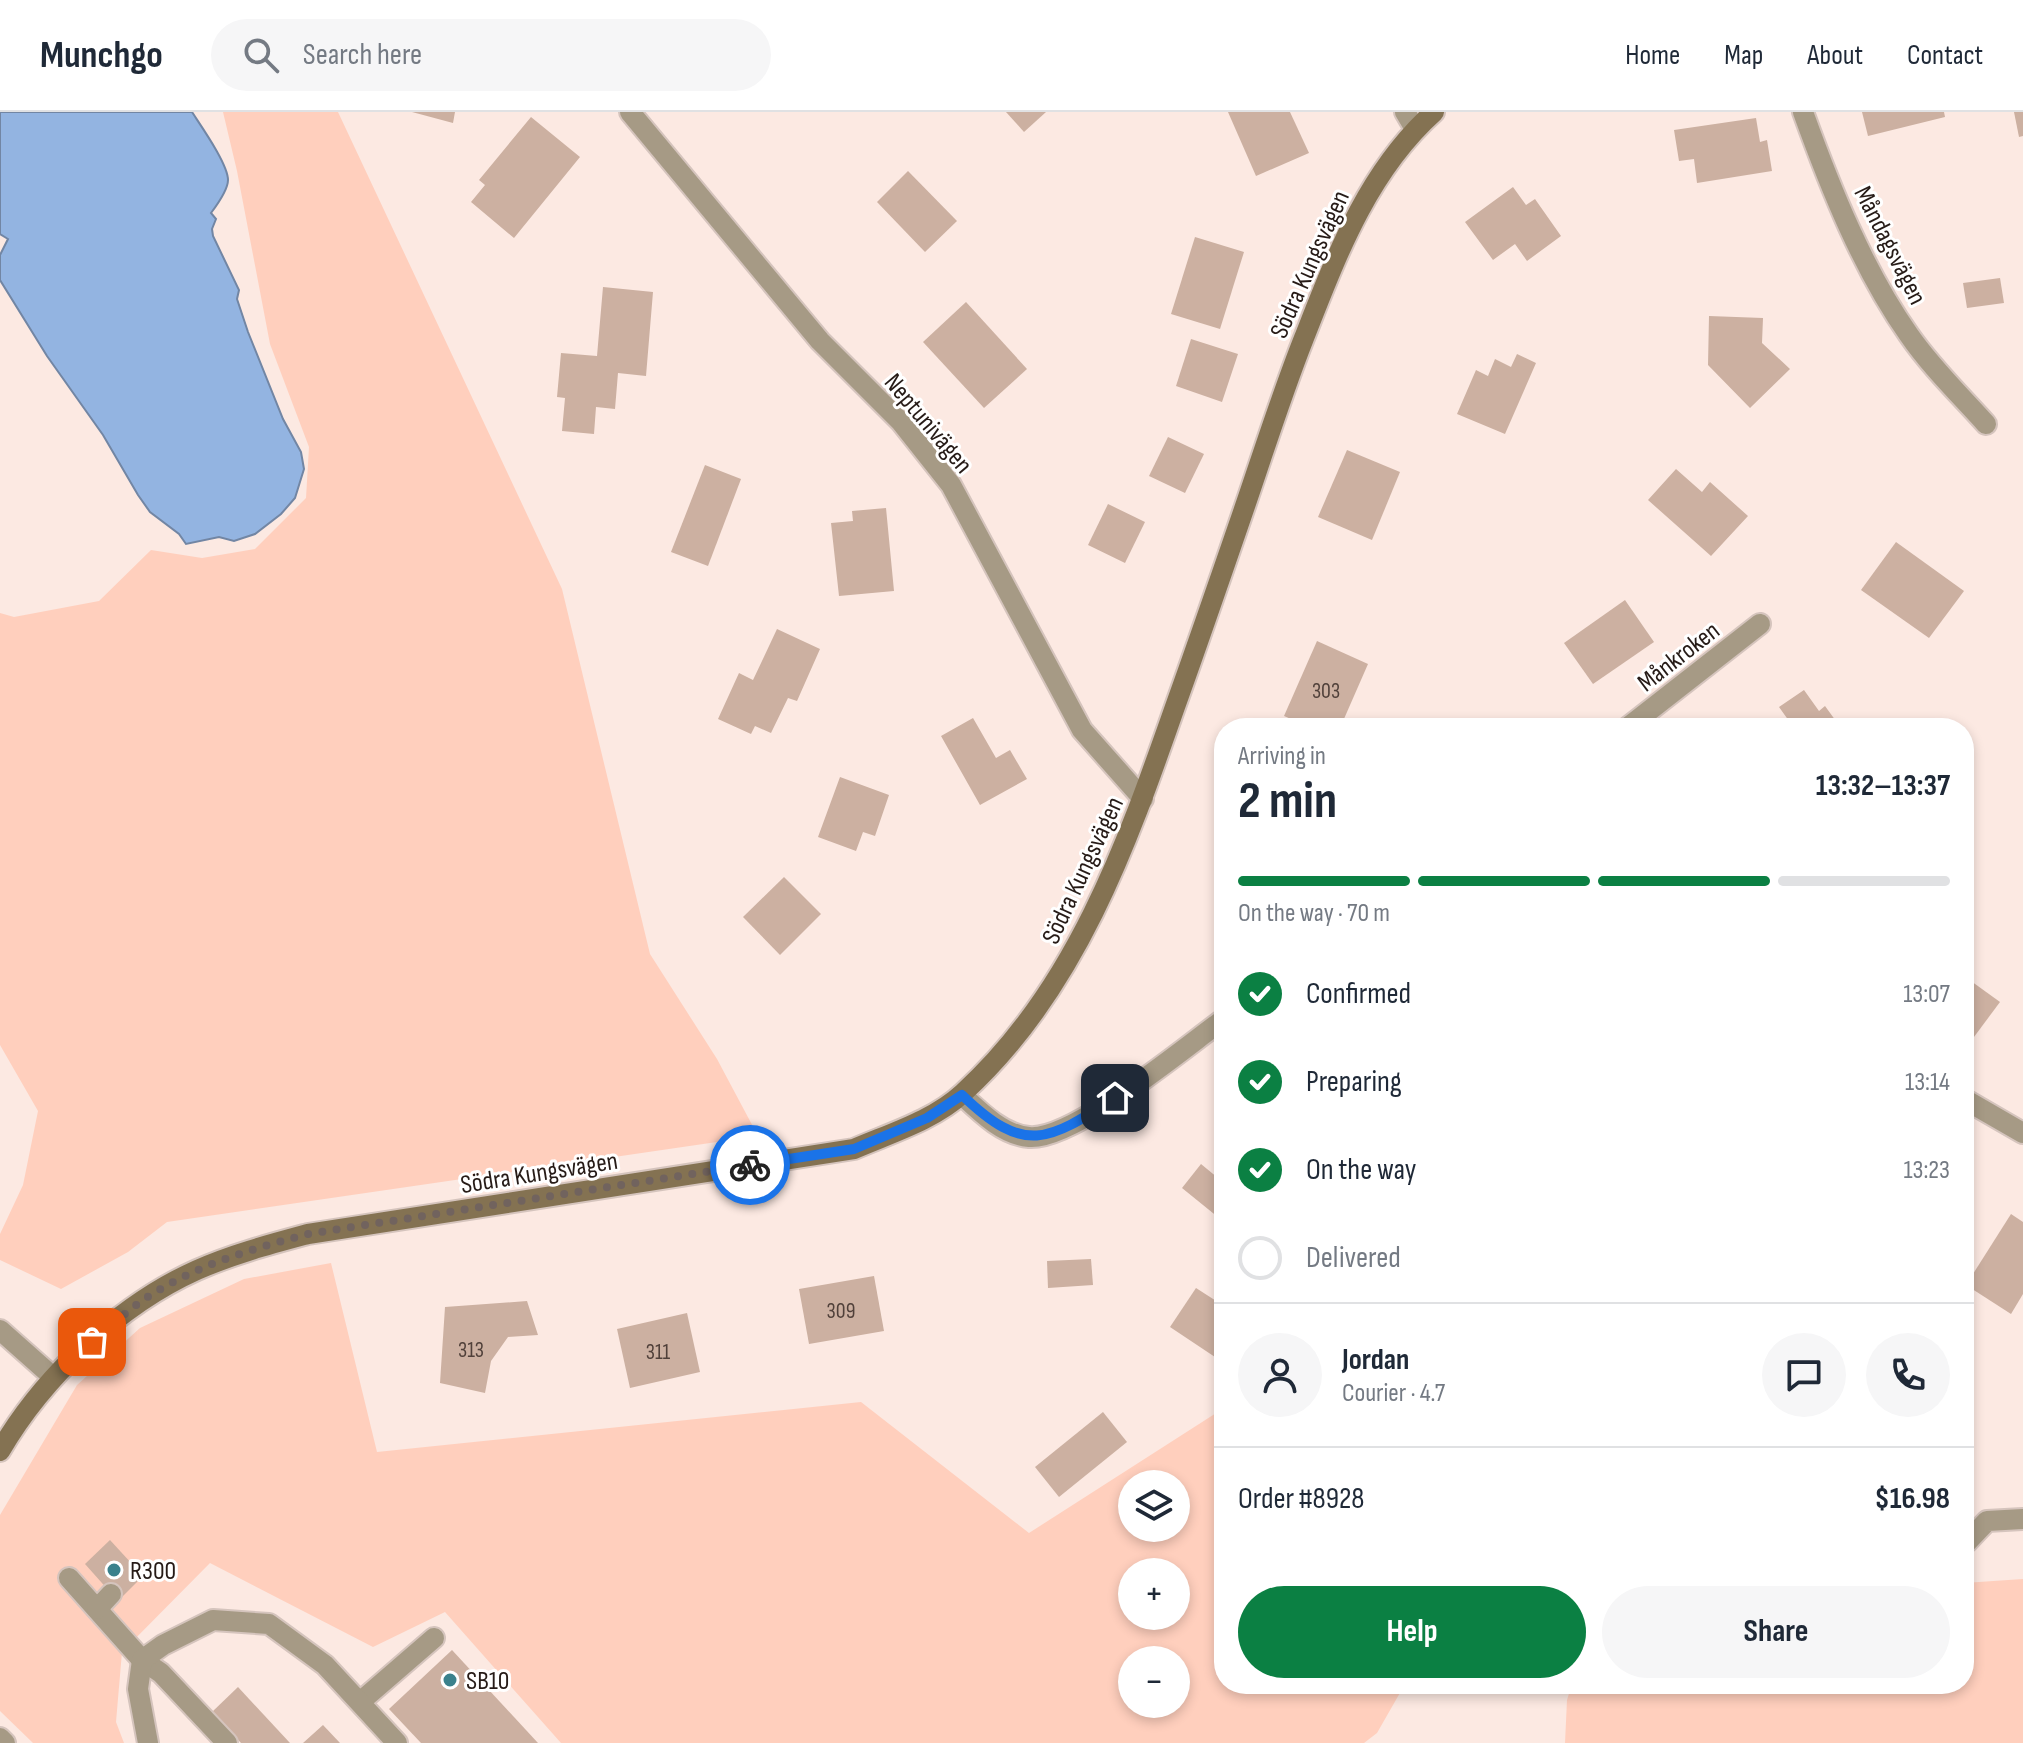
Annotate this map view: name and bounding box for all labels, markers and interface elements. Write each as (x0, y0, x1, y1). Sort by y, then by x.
search box (211, 19, 771, 91)
text: Munchgo (40, 33, 163, 78)
icon: search (239, 33, 283, 77)
text: Search here (303, 37, 422, 73)
text: Home (1625, 39, 1680, 72)
text: Map (1724, 39, 1763, 72)
text: About (1807, 39, 1863, 72)
text: Contact (1907, 39, 1983, 72)
street label: Måndagsvägen (1847, 181, 1933, 310)
street label: Södra Kungsvägen (1264, 186, 1357, 343)
street label: Neptunivägen (877, 368, 979, 480)
street label: Månkroken (1632, 616, 1726, 699)
house number: 303 (1312, 678, 1340, 705)
text: Arriving in (1238, 741, 1326, 772)
text: 13:32–13:37 (1816, 768, 1950, 804)
text: 2 min (1238, 770, 1337, 833)
street label: Södra Kungsvägen (1036, 792, 1131, 949)
text: On the way · 70 m (1238, 898, 1390, 929)
icon: check (1238, 972, 1282, 1016)
text: Confirmed (1306, 976, 1411, 1012)
text: 13:07 (1903, 979, 1950, 1010)
icon: check (1238, 1060, 1282, 1104)
pin (1081, 1064, 1149, 1132)
text: Preparing (1306, 1064, 1402, 1100)
text: 13:14 (1905, 1067, 1950, 1098)
icon: home (1093, 1076, 1137, 1120)
courier (710, 1125, 790, 1205)
icon: bike (728, 1143, 772, 1187)
street label: Södra Kungsvägen (459, 1146, 620, 1201)
icon: check (1238, 1148, 1282, 1192)
text: On the way (1306, 1152, 1416, 1188)
text: 13:23 (1903, 1155, 1950, 1186)
text: Delivered (1306, 1240, 1401, 1276)
house number: 309 (827, 1298, 855, 1325)
pin (58, 1308, 126, 1376)
icon: bag (70, 1320, 114, 1364)
button: person (1238, 1333, 1322, 1417)
button: chat (1762, 1333, 1846, 1417)
button: phone (1866, 1333, 1950, 1417)
house number: 313 (458, 1337, 484, 1364)
house number: 311 (646, 1339, 671, 1366)
text: Jordan (1342, 1342, 1409, 1378)
text: Courier · 4.7 (1342, 1378, 1445, 1409)
map controls (1118, 1470, 1190, 1718)
button: layers (1118, 1470, 1190, 1542)
text: Order #8928 (1238, 1481, 1364, 1517)
text: $16.98 (1874, 1481, 1950, 1517)
place label: R300 (130, 1556, 176, 1587)
button: + (1118, 1558, 1190, 1630)
marker: R300 (105, 1561, 123, 1579)
button: Help (1238, 1586, 1586, 1678)
button: Share (1602, 1586, 1950, 1678)
button: − (1118, 1646, 1190, 1718)
place label: SB10 (466, 1666, 509, 1697)
marker: SB10 (441, 1671, 459, 1689)

